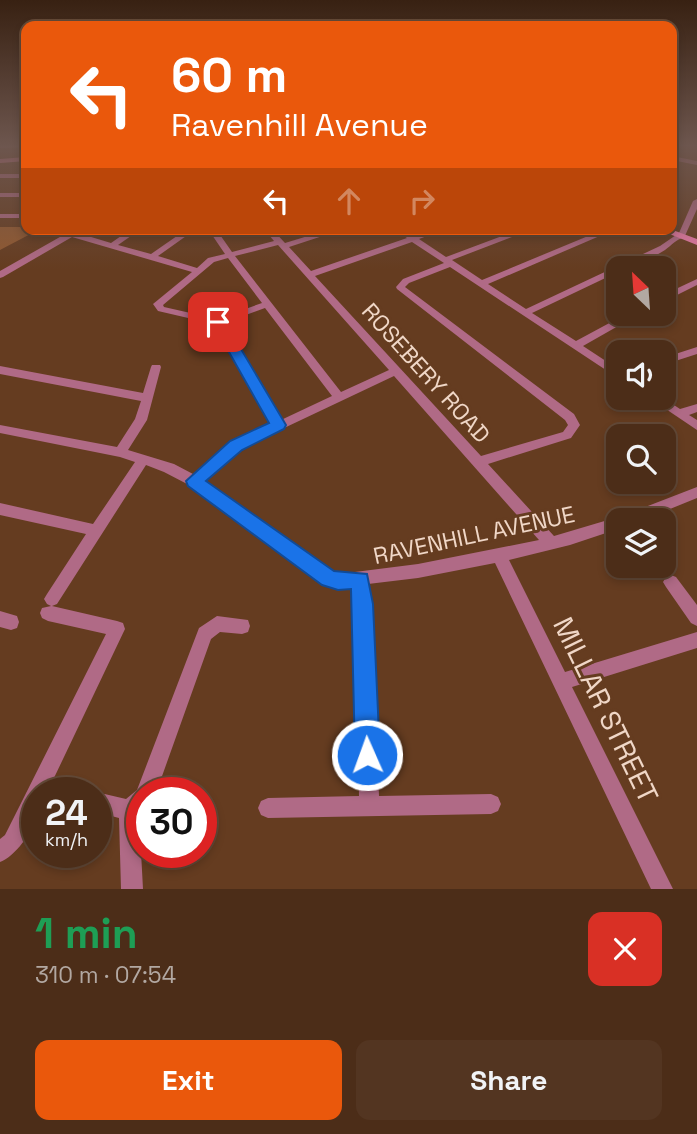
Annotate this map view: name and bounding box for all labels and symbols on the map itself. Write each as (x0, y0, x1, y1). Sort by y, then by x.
north arrow (606, 256, 676, 326)
pin (188, 292, 248, 352)
street label: ROSEBERY ROAD (355, 297, 497, 449)
street label: RAVENHILL AVENUE (371, 499, 577, 571)
street label: MILLAR STREET (545, 611, 667, 809)
position arrow (330, 718, 404, 792)
speed limit sign: 30 (126, 777, 217, 868)

